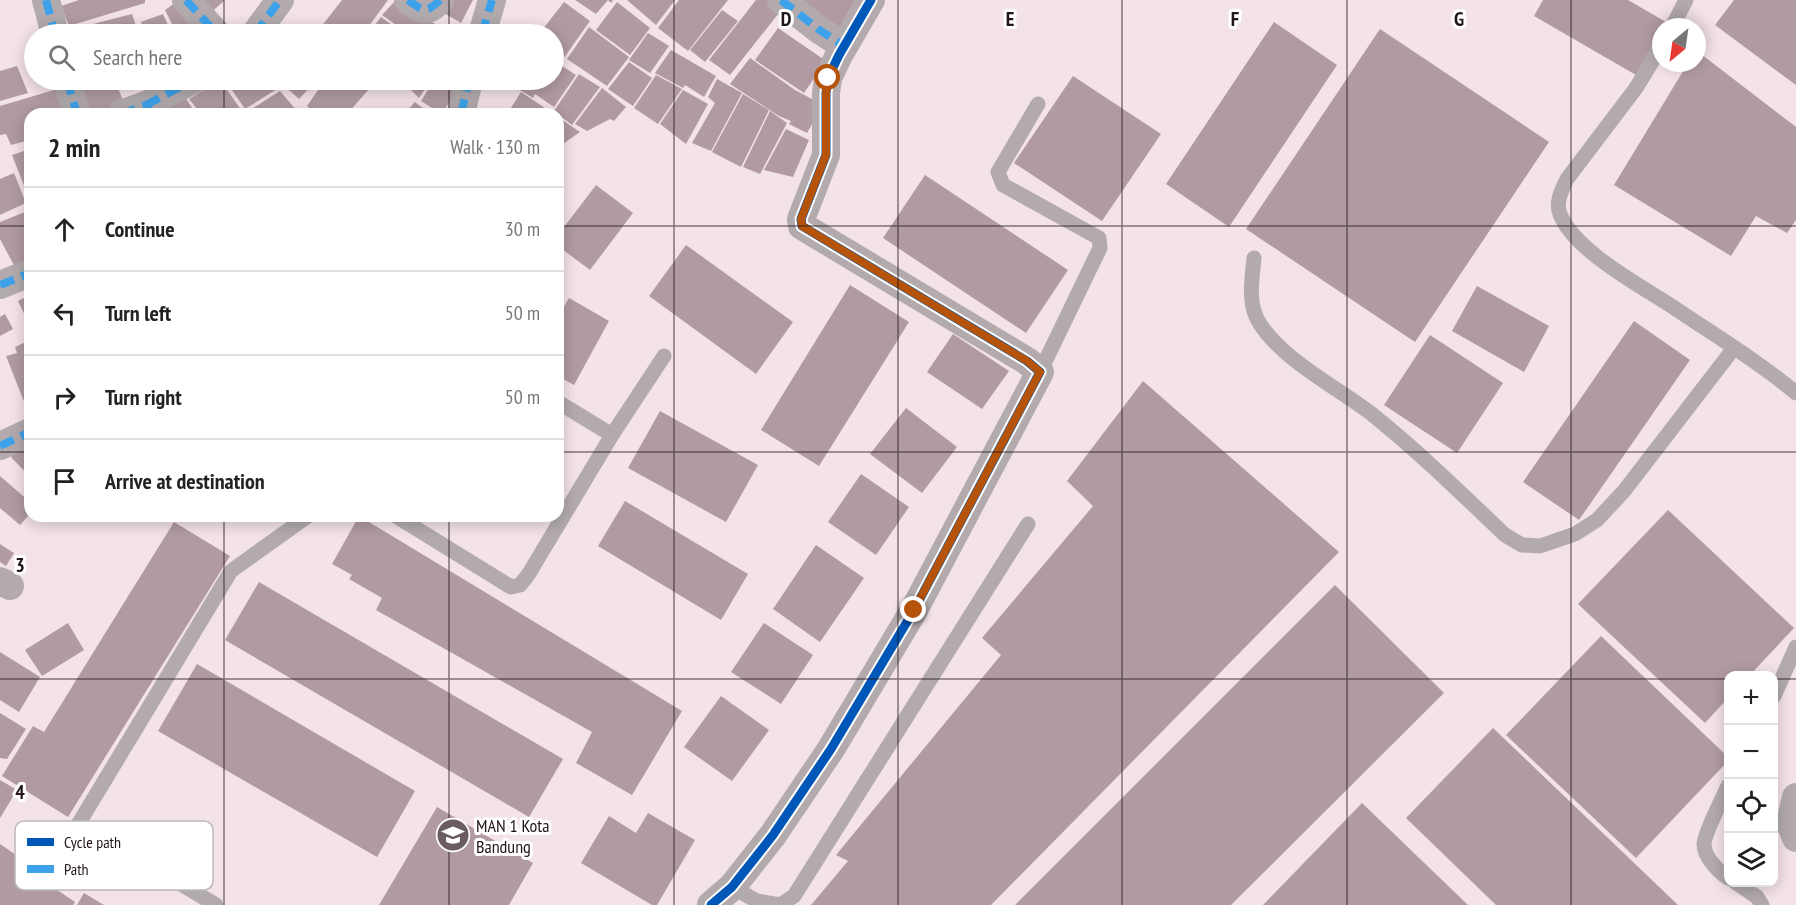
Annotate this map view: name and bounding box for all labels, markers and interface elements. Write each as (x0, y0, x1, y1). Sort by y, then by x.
text: D (781, 6, 792, 32)
text: E (1006, 6, 1014, 32)
text: F (1231, 6, 1239, 32)
text: G (1454, 6, 1464, 32)
north arrow (1652, 18, 1706, 72)
search box (24, 24, 564, 90)
icon: search (45, 41, 78, 74)
text: Search here (93, 43, 182, 71)
route start (814, 64, 840, 90)
text: 2 min (48, 131, 101, 164)
text: Walk · 130 m (450, 134, 540, 160)
icon: ahead (48, 213, 81, 246)
text: Continue (105, 215, 175, 243)
text: 30 m (505, 216, 540, 242)
icon: left (48, 297, 81, 330)
text: Turn left (105, 299, 171, 327)
text: 50 m (505, 300, 540, 326)
icon: right (48, 381, 81, 414)
text: Turn right (105, 383, 182, 411)
text: 50 m (505, 384, 540, 410)
icon: arrive (48, 465, 81, 498)
text: Arrive at destination (105, 467, 265, 495)
text: 3 (15, 552, 25, 578)
route end (900, 596, 926, 622)
map controls (1724, 671, 1778, 887)
button: + (1724, 671, 1778, 725)
button: − (1724, 725, 1778, 779)
text: 4 (15, 779, 25, 805)
button: locate (1724, 779, 1778, 833)
place label: MAN 1 Kota Bandung (476, 814, 550, 858)
school or university icon: MAN 1 Kota Bandung (435, 817, 471, 853)
legend (15, 821, 213, 890)
text: Cycle path (64, 832, 121, 852)
button: layers (1724, 833, 1778, 887)
text: Path (64, 859, 89, 879)

